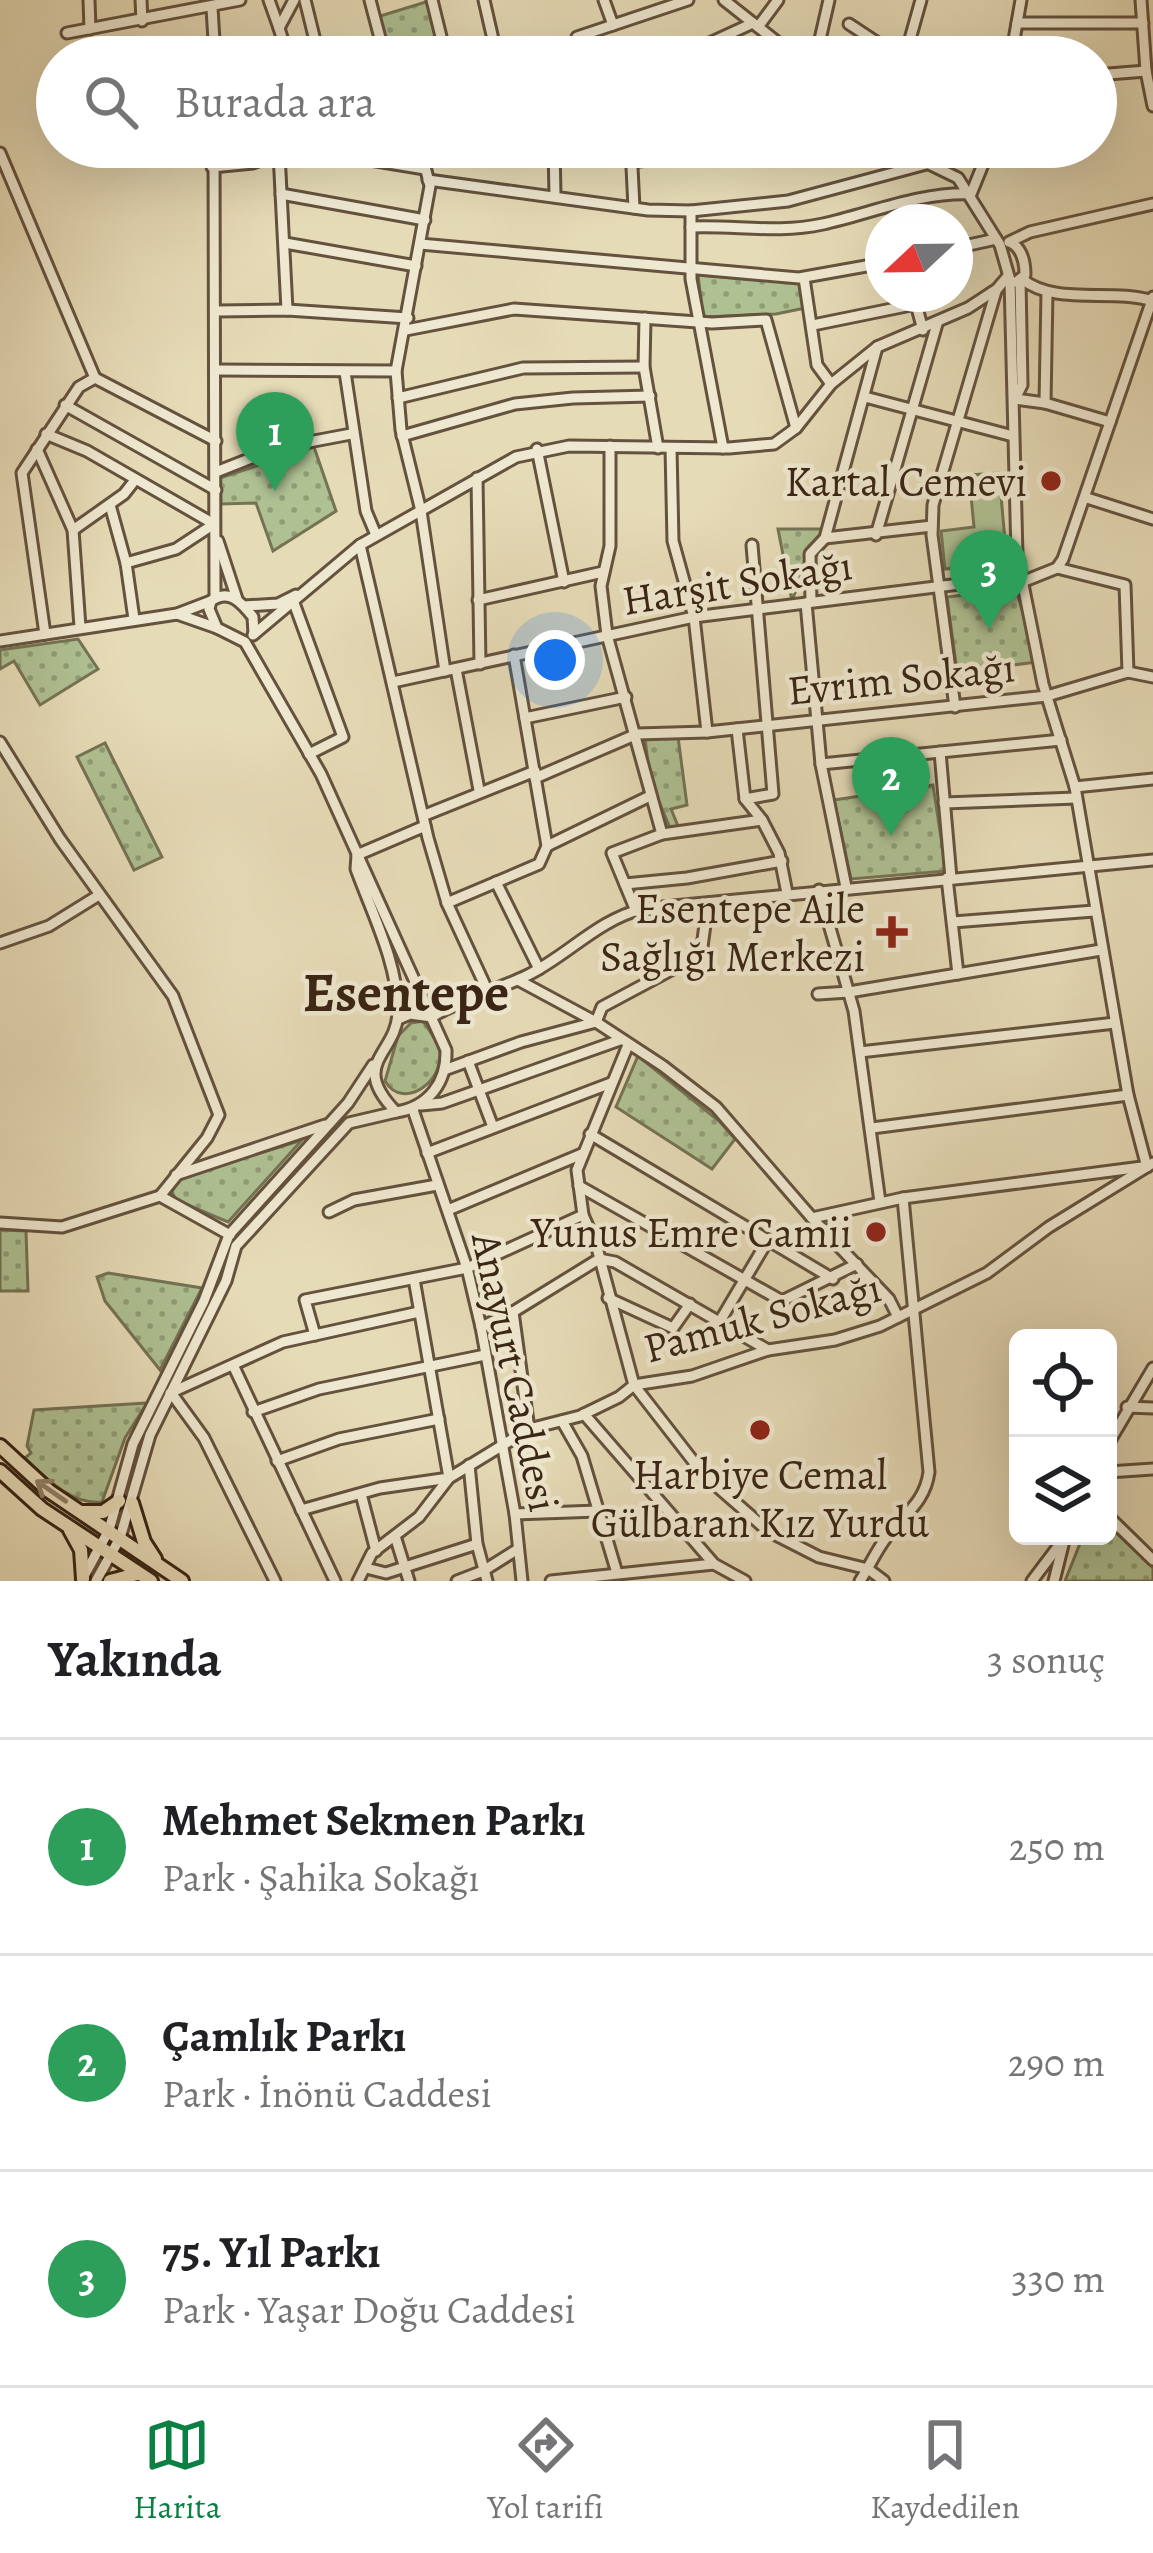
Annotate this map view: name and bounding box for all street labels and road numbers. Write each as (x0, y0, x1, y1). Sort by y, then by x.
street label: Harşit Sokağı (618, 536, 856, 629)
street label: Evrim Sokağı (785, 638, 1018, 719)
street label: Anayurt Caddesi (458, 1226, 573, 1517)
street label: Pamuk Sokağı (637, 1258, 887, 1377)

